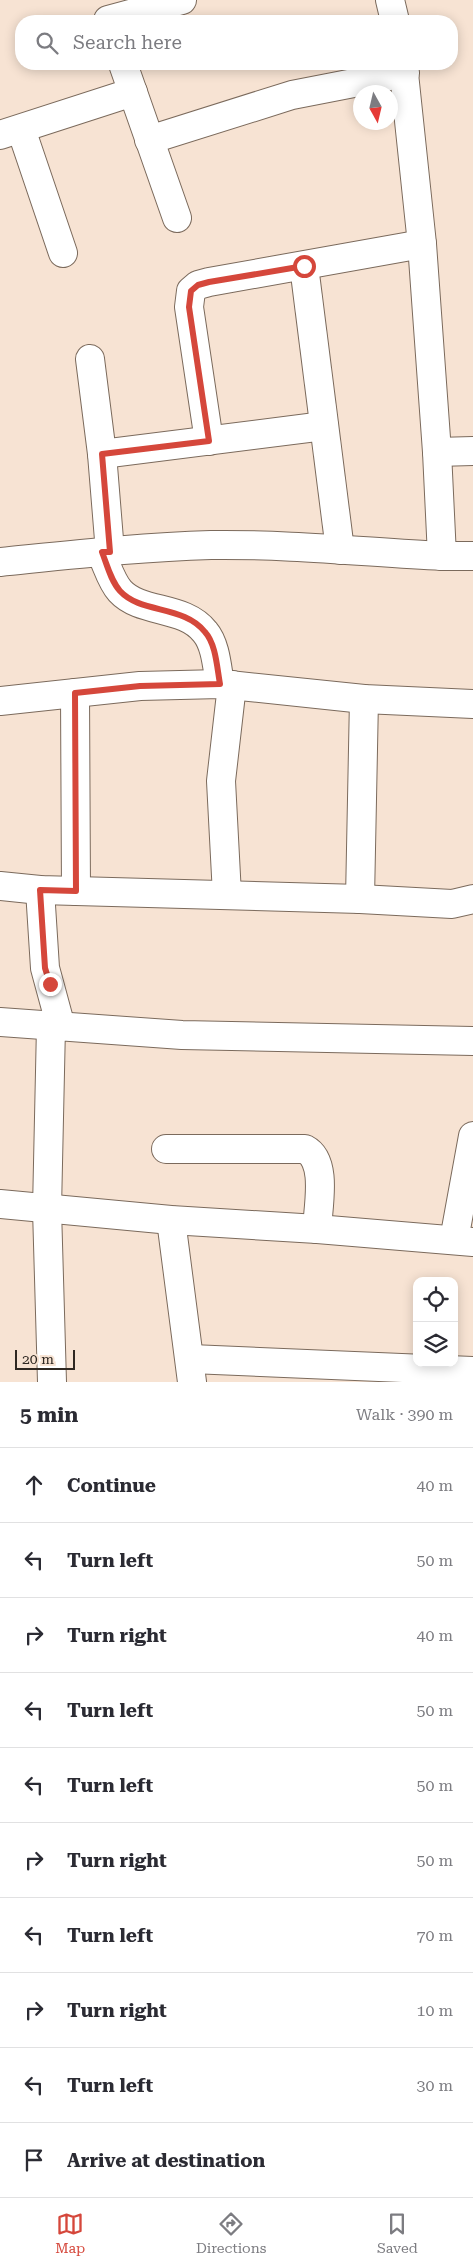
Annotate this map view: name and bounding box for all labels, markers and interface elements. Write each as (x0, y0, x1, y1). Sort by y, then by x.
search box (15, 15, 458, 70)
icon: search (33, 29, 61, 57)
text: Search here (73, 31, 182, 54)
north arrow (353, 85, 398, 130)
route start (293, 255, 316, 278)
route end (39, 973, 62, 996)
map controls (413, 1277, 458, 1367)
button: locate (413, 1277, 458, 1322)
button: layers (413, 1322, 458, 1367)
scale bar (15, 1347, 75, 1370)
text: 20 m (22, 1351, 54, 1367)
text: 5 min (20, 1403, 78, 1427)
text: Walk · 390 m (356, 1405, 453, 1424)
icon: ahead (20, 1471, 48, 1499)
text: Continue (67, 1474, 156, 1497)
text: 40 m (416, 1476, 453, 1495)
icon: left (20, 1546, 48, 1574)
text: Turn left (67, 1549, 153, 1572)
text: 50 m (416, 1551, 453, 1570)
icon: right (20, 1621, 48, 1649)
text: Turn right (67, 1624, 167, 1647)
text: 40 m (416, 1626, 453, 1645)
icon: left (20, 1696, 48, 1724)
text: Turn left (67, 1699, 153, 1722)
text: 50 m (416, 1701, 453, 1720)
icon: left (20, 1771, 48, 1799)
text: Turn left (67, 1774, 153, 1797)
text: 50 m (416, 1776, 453, 1795)
icon: right (20, 1846, 48, 1874)
text: Turn right (67, 1849, 167, 1872)
text: 50 m (416, 1851, 453, 1870)
icon: left (20, 1921, 48, 1949)
text: Turn left (67, 1924, 153, 1947)
text: 70 m (416, 1926, 453, 1945)
icon: right (20, 1996, 48, 2024)
text: Turn right (67, 1999, 167, 2022)
text: 10 m (416, 2001, 453, 2020)
icon: left (20, 2071, 48, 2099)
text: Turn left (67, 2074, 153, 2097)
text: 30 m (416, 2076, 453, 2095)
icon: arrive (20, 2146, 48, 2174)
text: Arrive at destination (67, 2149, 265, 2172)
tab: Map (55, 2210, 85, 2256)
tab: Directions (196, 2210, 266, 2256)
tab: Saved (377, 2210, 418, 2256)

